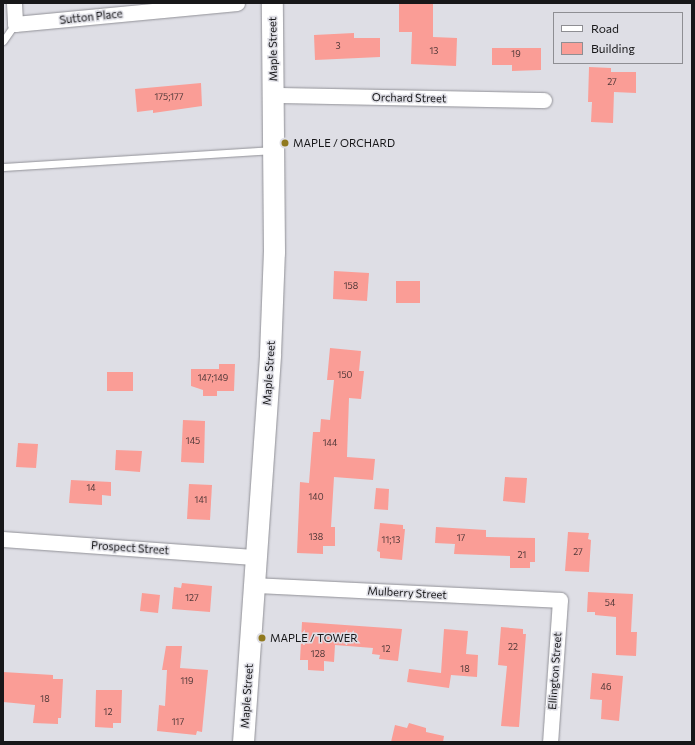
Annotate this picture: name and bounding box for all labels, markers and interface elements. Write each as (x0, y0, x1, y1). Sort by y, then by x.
street label: Sutton Place (59, 7, 123, 27)
legend (553, 12, 683, 64)
street label: Maple Street (266, 17, 280, 81)
text: Road (591, 21, 619, 35)
house number: 3 (335, 41, 341, 51)
text: Building (591, 41, 635, 55)
house number: 13 (430, 46, 438, 56)
house number: 19 (511, 49, 521, 59)
house number: 27 (607, 77, 617, 87)
street label: Orchard Street (372, 91, 446, 105)
house number: 175;177 (154, 92, 184, 102)
place label: MAPLE / ORCHARD (293, 136, 395, 150)
marker: MAPLE / ORCHARD (280, 138, 290, 148)
house number: 158 (344, 281, 358, 291)
street label: Maple Street (260, 340, 278, 406)
house number: 150 (338, 370, 352, 380)
house number: 147;149 (198, 373, 228, 383)
house number: 145 (186, 436, 200, 446)
house number: 144 (323, 438, 337, 448)
house number: 14 (86, 483, 96, 493)
house number: 140 (308, 492, 324, 502)
house number: 141 (195, 495, 207, 505)
house number: 138 (309, 532, 323, 542)
house number: 17 (457, 533, 465, 543)
house number: 11;13 (382, 535, 400, 545)
street label: Prospect Street (91, 539, 169, 557)
house number: 27 (573, 547, 583, 557)
house number: 21 (518, 550, 526, 560)
street label: Mulberry Street (367, 584, 447, 602)
house number: 127 (185, 593, 199, 603)
house number: 54 (605, 598, 615, 608)
place label: MAPLE / TOWER (270, 631, 358, 645)
street label: Ellington Street (546, 632, 564, 710)
marker: MAPLE / TOWER (257, 633, 267, 643)
house number: 22 (508, 642, 518, 652)
house number: 12 (382, 644, 390, 654)
house number: 128 (311, 649, 325, 659)
street label: Maple Street (238, 663, 256, 729)
house number: 18 (460, 664, 470, 674)
house number: 119 (180, 676, 194, 686)
house number: 46 (601, 682, 611, 692)
house number: 18 (40, 694, 50, 704)
house number: 12 (104, 707, 112, 717)
house number: 117 (172, 717, 184, 727)

